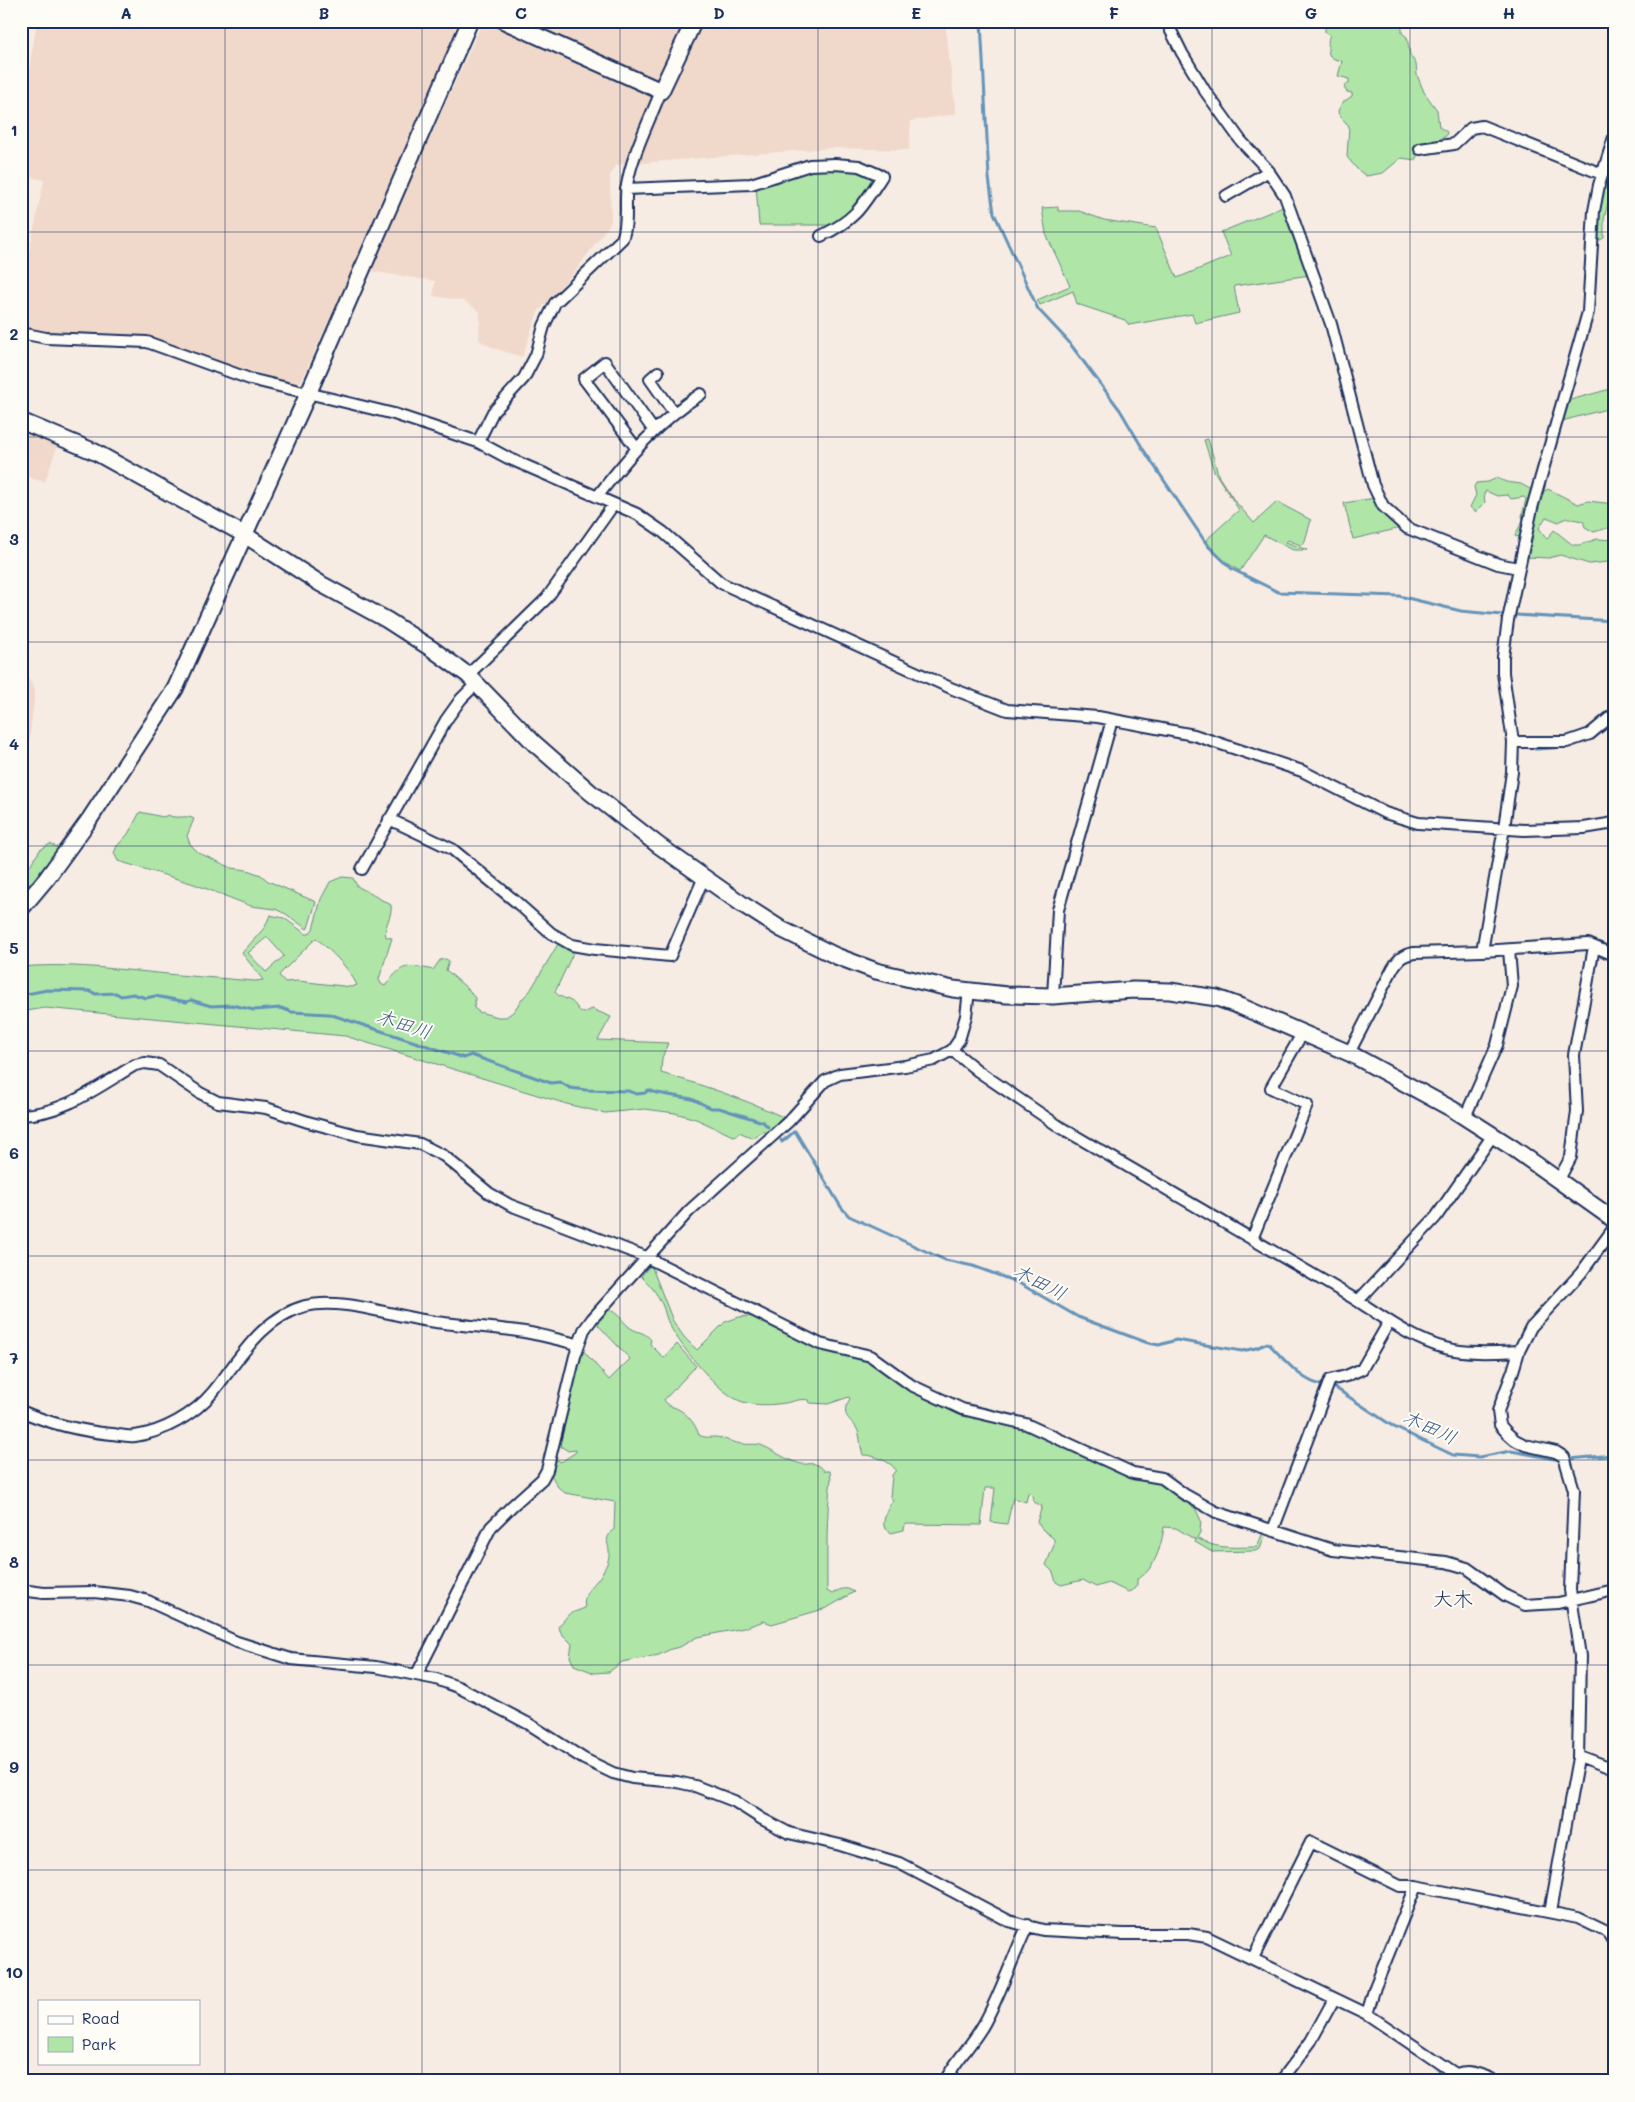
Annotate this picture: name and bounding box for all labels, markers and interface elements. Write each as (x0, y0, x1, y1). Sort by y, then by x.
text: A (120, 2, 132, 23)
text: B (319, 2, 329, 23)
text: C (515, 2, 527, 23)
text: D (713, 2, 725, 23)
text: E (911, 2, 921, 23)
text: F (1109, 2, 1119, 23)
text: G (1305, 2, 1317, 23)
text: H (1503, 2, 1515, 23)
text: 1 (10, 119, 18, 140)
text: 2 (10, 323, 19, 344)
text: 3 (9, 528, 19, 549)
text: 4 (9, 733, 19, 754)
text: 5 (9, 937, 19, 958)
water label: 木田川 (373, 1003, 435, 1044)
text: 6 (9, 1142, 19, 1163)
water label: 木田川 (1009, 1257, 1071, 1306)
text: 7 (10, 1347, 19, 1368)
water label: 木田川 (1399, 1404, 1461, 1450)
text: 8 (9, 1551, 19, 1572)
district label: 大木 (1433, 1585, 1473, 1611)
text: 9 (9, 1756, 19, 1777)
text: 10 (5, 1961, 23, 1982)
legend (38, 2000, 200, 2064)
text: Road (82, 2008, 119, 2028)
text: Park (82, 2034, 116, 2054)

